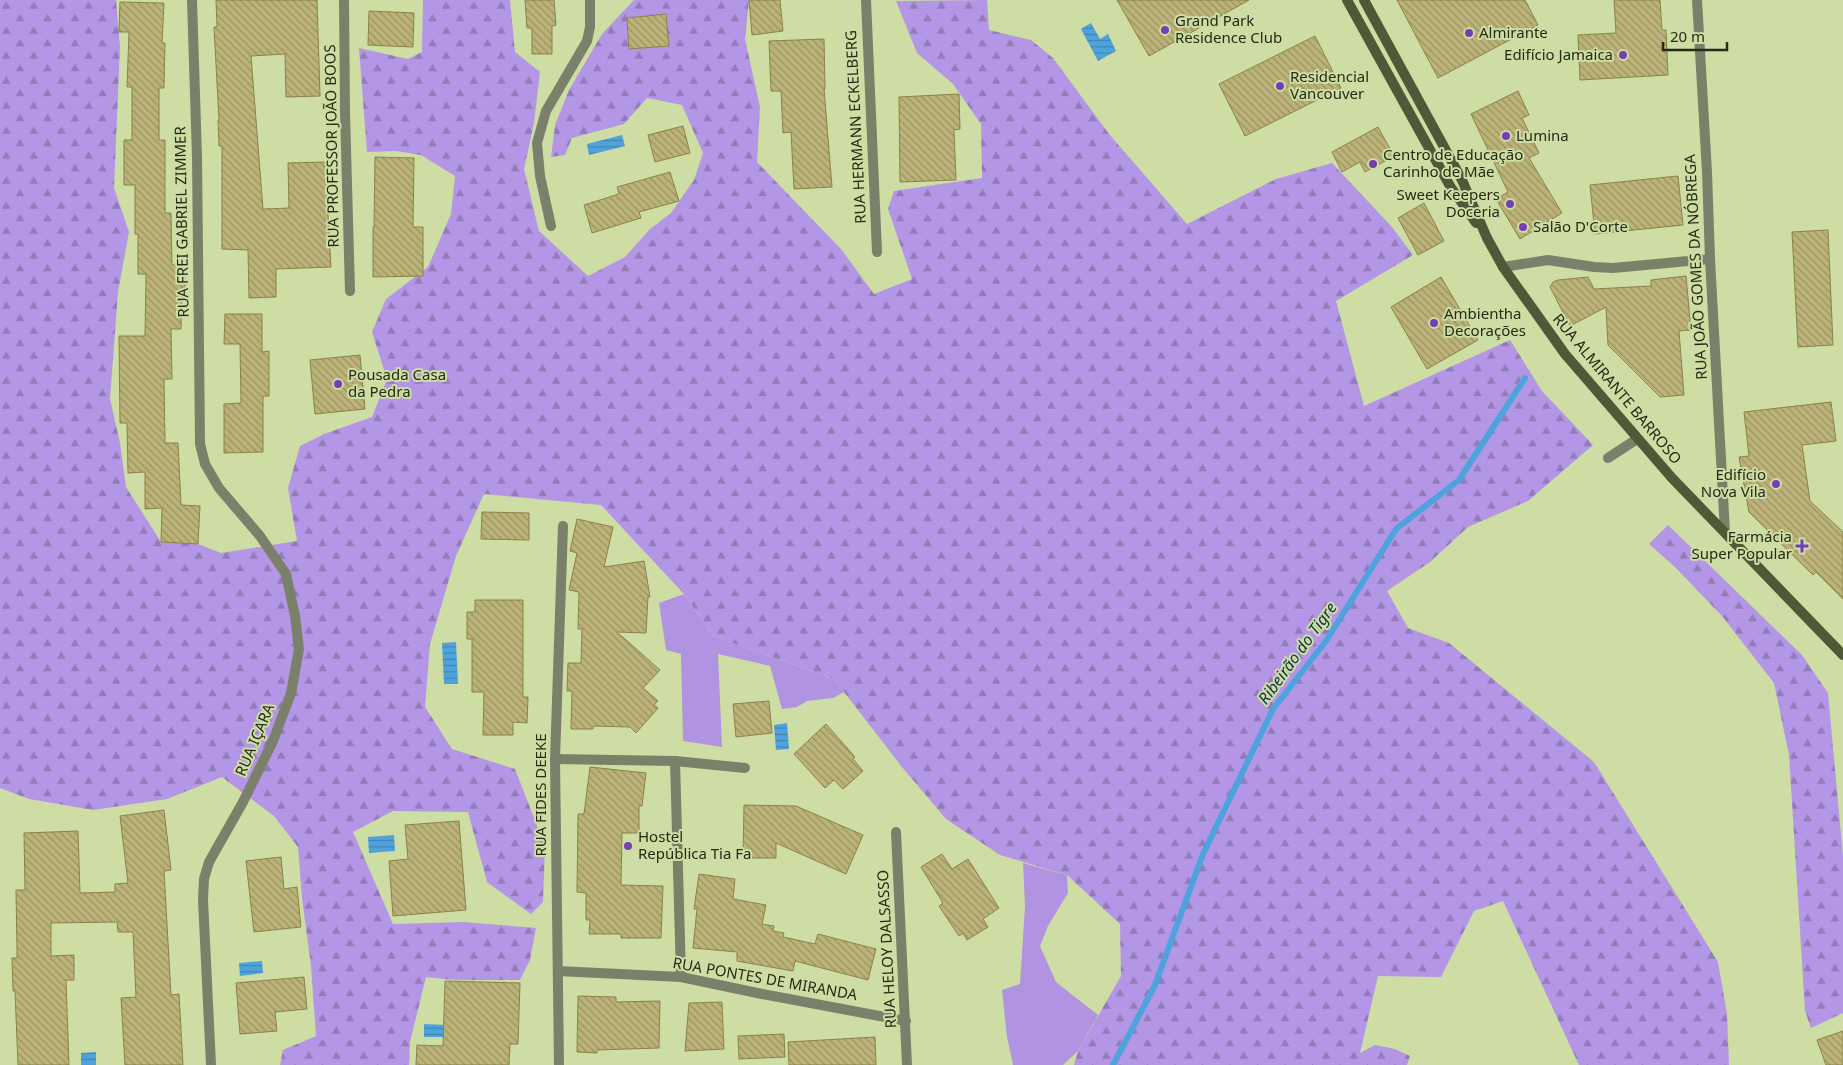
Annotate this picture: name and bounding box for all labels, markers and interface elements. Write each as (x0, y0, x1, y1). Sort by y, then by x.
place label: Grand Park Residence Club (1175, 10, 1282, 47)
scale bar (1663, 20, 1727, 52)
place label: Almirante (1479, 22, 1548, 42)
marker: Grand Park Residence Club (1159, 24, 1171, 36)
text: 20 m (1670, 26, 1705, 46)
marker: Almirante (1463, 27, 1475, 39)
street label: RUA HERMANN ECKELBERG (840, 30, 870, 224)
street label: RUA PROFESSOR JOÃO BOOS (319, 44, 343, 248)
place label: Edifício Jamaica (1504, 44, 1613, 64)
marker: Edifício Jamaica (1617, 49, 1629, 61)
place label: Residencial Vancouver (1290, 66, 1369, 103)
marker: Residencial Vancouver (1274, 80, 1286, 92)
street label: RUA FREI GABRIEL ZIMMER (169, 125, 193, 318)
place label: Lumina (1516, 125, 1569, 145)
marker: Lumina (1500, 130, 1512, 142)
place label: Centro de Educação Carinho de Mãe (1383, 144, 1523, 181)
street label: RUA JOÃO GOMES DA NÓBREGA (1679, 153, 1711, 380)
marker: Centro de Educação Carinho de Mãe (1367, 158, 1379, 170)
place label: Sweet Keepers Doceria (1396, 184, 1500, 221)
marker: Sweet Keepers Doceria (1504, 198, 1516, 210)
place label: Salão D'Corte (1533, 216, 1628, 236)
marker: Salão D'Corte (1517, 221, 1529, 233)
place label: Ambientha Decorações (1444, 303, 1526, 340)
street label: RUA ALMIRANTE BARROSO (1549, 309, 1687, 468)
marker: Ambientha Decorações (1428, 317, 1440, 329)
place label: Pousada Casa da Pedra (348, 364, 446, 401)
marker: Pousada Casa da Pedra (332, 378, 344, 390)
place label: Edifício Nova Vila (1701, 464, 1766, 501)
marker: Edifício Nova Vila (1770, 478, 1782, 490)
place label: Farmácia Super Popular (1692, 526, 1792, 563)
marker: Farmácia Super Popular (1796, 540, 1808, 552)
water label: Ribeirão do Tigre (1253, 598, 1341, 708)
street label: RUA IÇARA (230, 700, 278, 779)
street label: RUA FIDES DEEKE (530, 733, 550, 857)
place label: Hostel República Tia Fa (638, 826, 752, 863)
marker: Hostel República Tia Fa (622, 840, 634, 852)
street label: RUA HELOY DALSASSO (872, 869, 900, 1029)
street label: RUA PONTES DE MIRANDA (671, 952, 859, 1004)

